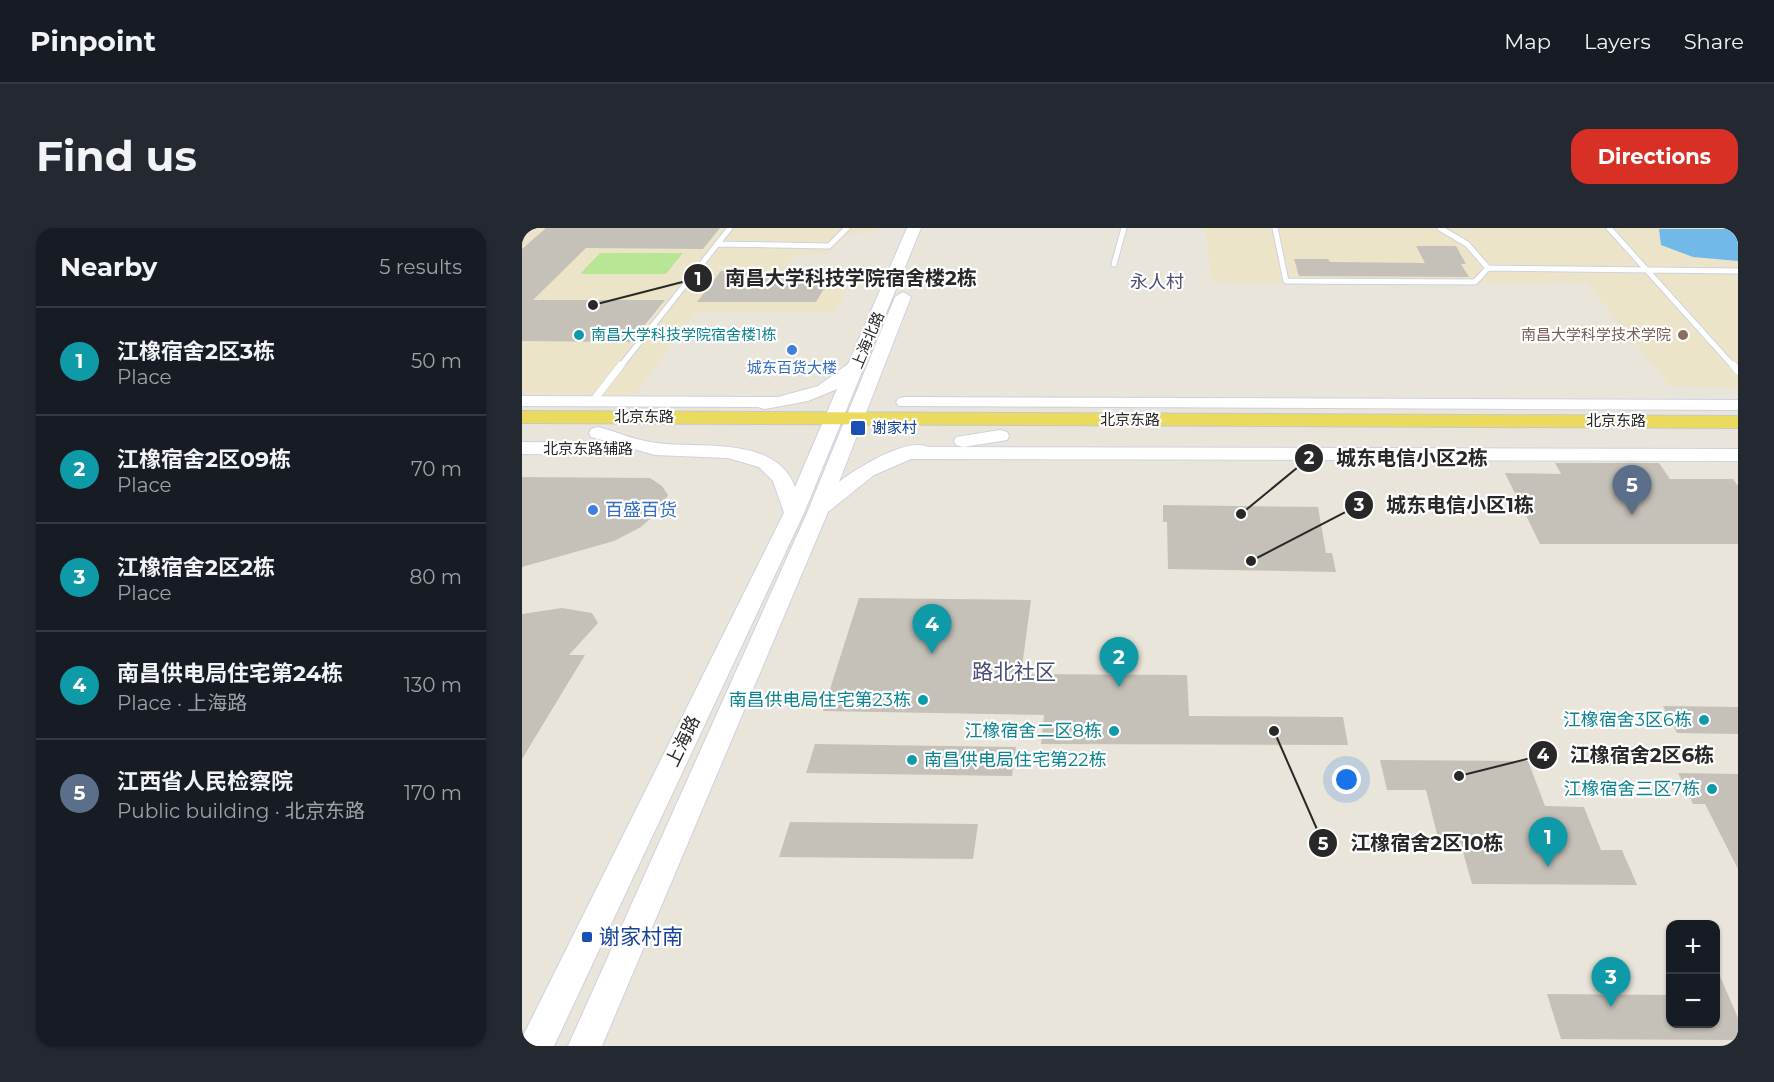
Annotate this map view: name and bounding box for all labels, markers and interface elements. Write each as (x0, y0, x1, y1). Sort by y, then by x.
text: Pinpoint (30, 24, 156, 58)
text: Map (1504, 29, 1551, 54)
text: Layers (1584, 29, 1651, 54)
text: Share (1684, 29, 1744, 54)
button: Directions (1571, 129, 1738, 184)
text: Find us (36, 130, 197, 182)
text: Nearby (60, 251, 157, 283)
text: 5 results (379, 255, 462, 279)
callout: 南昌大学科技学院宿舍楼2栋 (683, 259, 989, 297)
text: 南昌大学科技学院宿舍楼2栋 (725, 266, 977, 290)
text: 1 (694, 268, 702, 290)
district label: 永人村 (1130, 271, 1184, 293)
street label: 上海北路 (847, 308, 888, 371)
place label: 南昌大学科技学院宿舍楼1栋 (591, 325, 776, 344)
place label: 南昌大学科学技术学院 (1521, 325, 1671, 344)
marker: 南昌大学科技学院宿舍楼1栋 (572, 328, 586, 342)
marker: 南昌大学科学技术学院 (1676, 328, 1690, 342)
text: 江橡宿舍2区3栋 (117, 338, 275, 365)
marker: 城东百货大楼 (785, 343, 799, 357)
text: 1 (76, 349, 83, 373)
text: 50 m (411, 349, 462, 373)
place label: 城东百货大楼 (747, 358, 837, 377)
text: Place (117, 365, 172, 389)
street label: 北京东路 (614, 407, 674, 426)
street label: 北京东路 (1100, 410, 1160, 429)
street label: 北京东路 (1586, 411, 1646, 430)
place label: 谢家村 (872, 418, 917, 437)
marker: 谢家村 (849, 419, 867, 437)
street label: 北京东路辅路 (543, 439, 633, 458)
callout: 城东电信小区2栋 (1294, 439, 1500, 477)
text: 江橡宿舍2区09栋 (117, 446, 291, 473)
text: 城东电信小区2栋 (1336, 446, 1488, 470)
text: 2 (1304, 447, 1315, 469)
text: 2 (74, 457, 85, 481)
text: 70 m (411, 457, 462, 481)
pin: 5 (1612, 466, 1652, 515)
text: Place (117, 473, 172, 497)
callout: 城东电信小区1栋 (1344, 486, 1546, 524)
text: 城东电信小区1栋 (1386, 493, 1534, 517)
text: 3 (1353, 494, 1365, 516)
place label: 百盛百货 (605, 499, 677, 521)
marker: 百盛百货 (586, 503, 600, 517)
text: 江橡宿舍2区2栋 (117, 554, 275, 581)
text: 3 (74, 565, 85, 589)
text: 80 m (410, 565, 462, 589)
text: Place (117, 581, 172, 605)
pin: 4 (912, 604, 952, 654)
pin: 2 (1100, 638, 1138, 687)
district label: 路北社区 (972, 659, 1056, 684)
text: 南昌供电局住宅第24栋 (117, 660, 343, 687)
text: 4 (73, 673, 86, 697)
text: 130 m (404, 673, 462, 697)
place label: 南昌供电局住宅第23栋 (729, 689, 911, 711)
text: Place · 上海路 (117, 691, 247, 715)
marker: 南昌供电局住宅第23栋 (916, 693, 930, 707)
place label: 江橡宿舍3区6栋 (1563, 709, 1692, 731)
street label: 上海路 (661, 712, 705, 770)
marker: 江橡宿舍3区6栋 (1697, 713, 1711, 727)
place label: 江橡宿舍二区8栋 (965, 720, 1102, 742)
marker: 江橡宿舍二区8栋 (1107, 724, 1121, 738)
callout: 江橡宿舍2区6栋 (1528, 736, 1726, 774)
text: 江橡宿舍2区6栋 (1570, 743, 1714, 767)
text: 4 (1537, 744, 1550, 766)
place label: 南昌供电局住宅第22栋 (924, 749, 1106, 771)
marker: 南昌供电局住宅第22栋 (905, 753, 919, 767)
your location (1332, 765, 1361, 794)
text: 江西省人民检察院 (117, 768, 293, 795)
place label: 江橡宿舍三区7栋 (1563, 778, 1700, 800)
text: 5 (74, 781, 85, 805)
text: 170 m (404, 781, 462, 805)
marker: 江橡宿舍三区7栋 (1705, 782, 1719, 796)
text: Public building · 北京东路 (117, 799, 365, 823)
pin: 1 (1528, 818, 1568, 867)
callout: 江橡宿舍2区10栋 (1308, 824, 1515, 862)
text: 江橡宿舍2区10栋 (1350, 831, 1504, 855)
text: 5 (1318, 833, 1329, 855)
map controls (1666, 920, 1720, 1028)
button: + (1666, 920, 1720, 974)
place label: 谢家村南 (599, 924, 683, 949)
marker: 谢家村南 (580, 930, 594, 944)
pin: 3 (1592, 958, 1630, 1007)
button: − (1666, 974, 1720, 1028)

